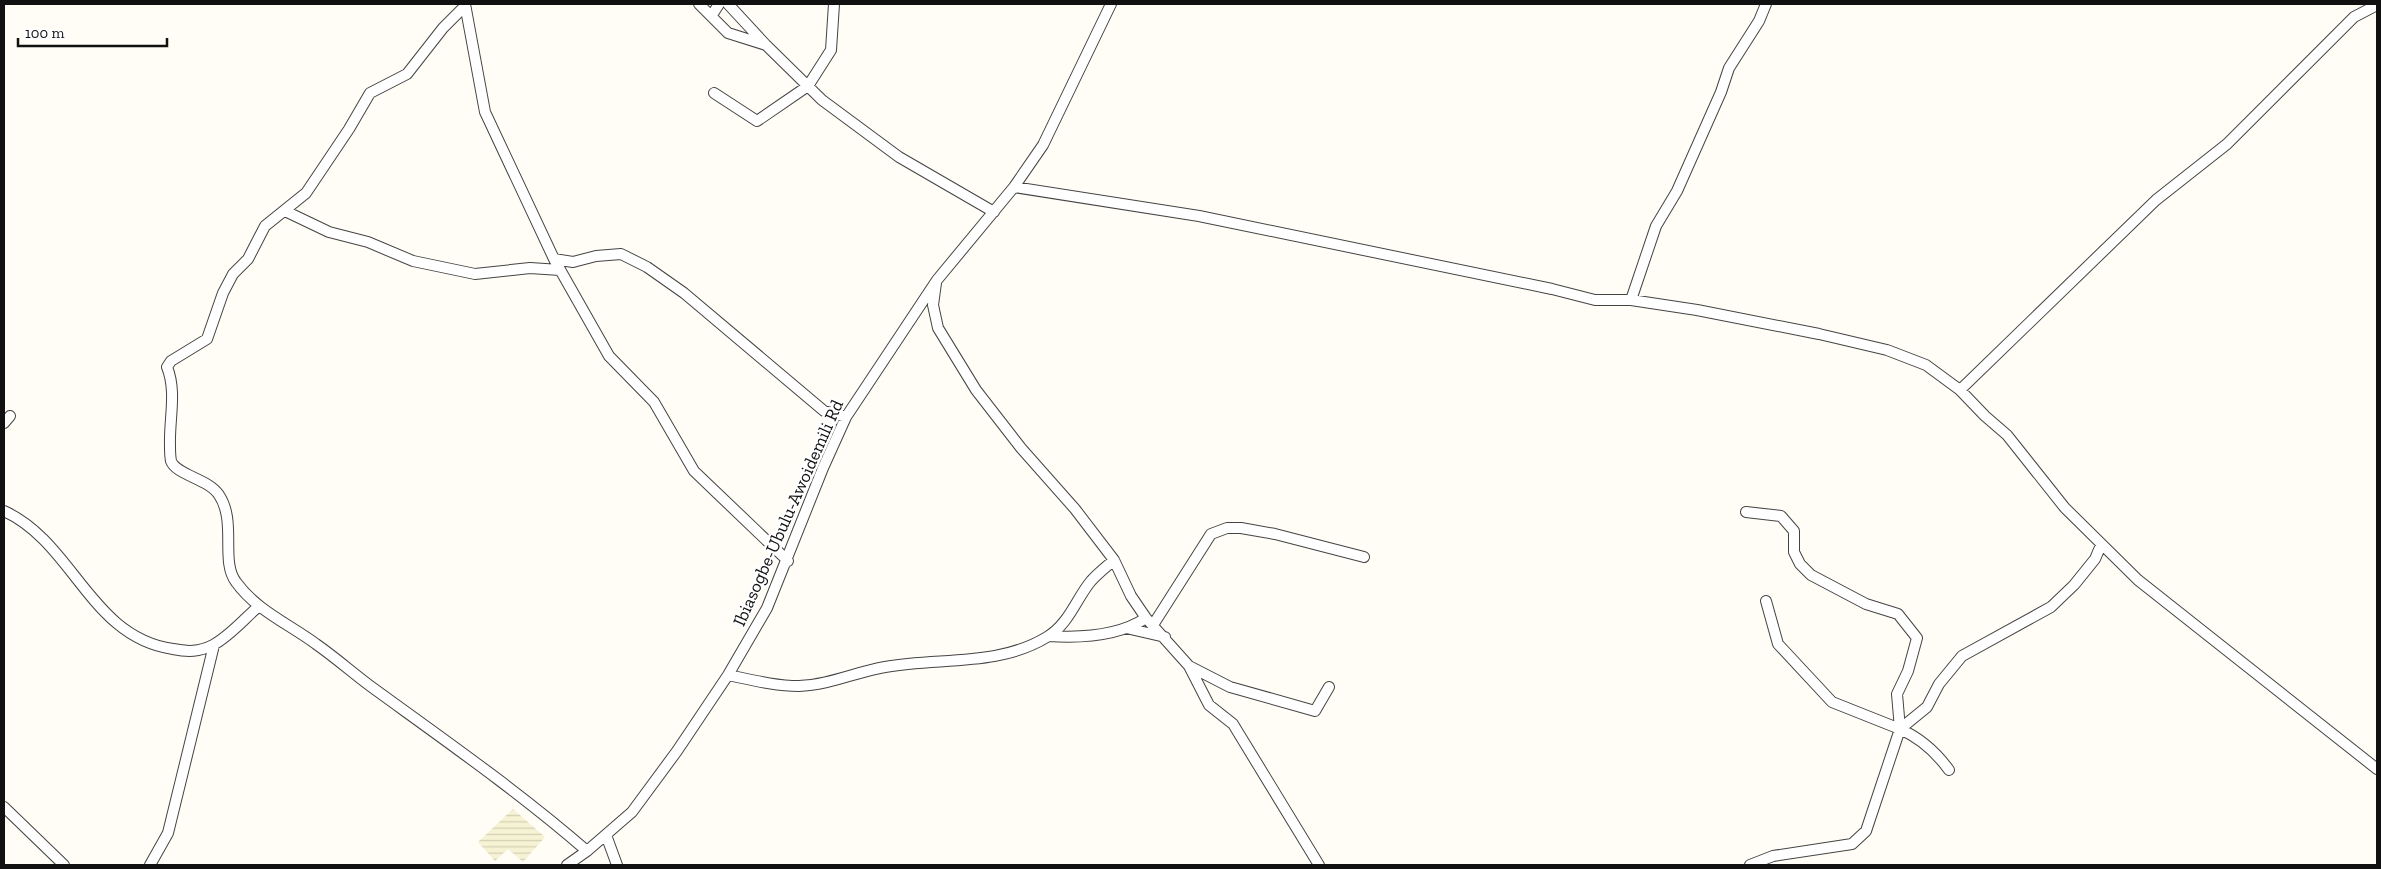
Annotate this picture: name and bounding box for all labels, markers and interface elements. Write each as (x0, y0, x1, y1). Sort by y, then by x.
scale bar (18, 15, 166, 47)
text: 100 m (25, 24, 64, 42)
street label: Ibiasogbe-Ubulu-Awoidemili Rd (728, 396, 848, 630)

